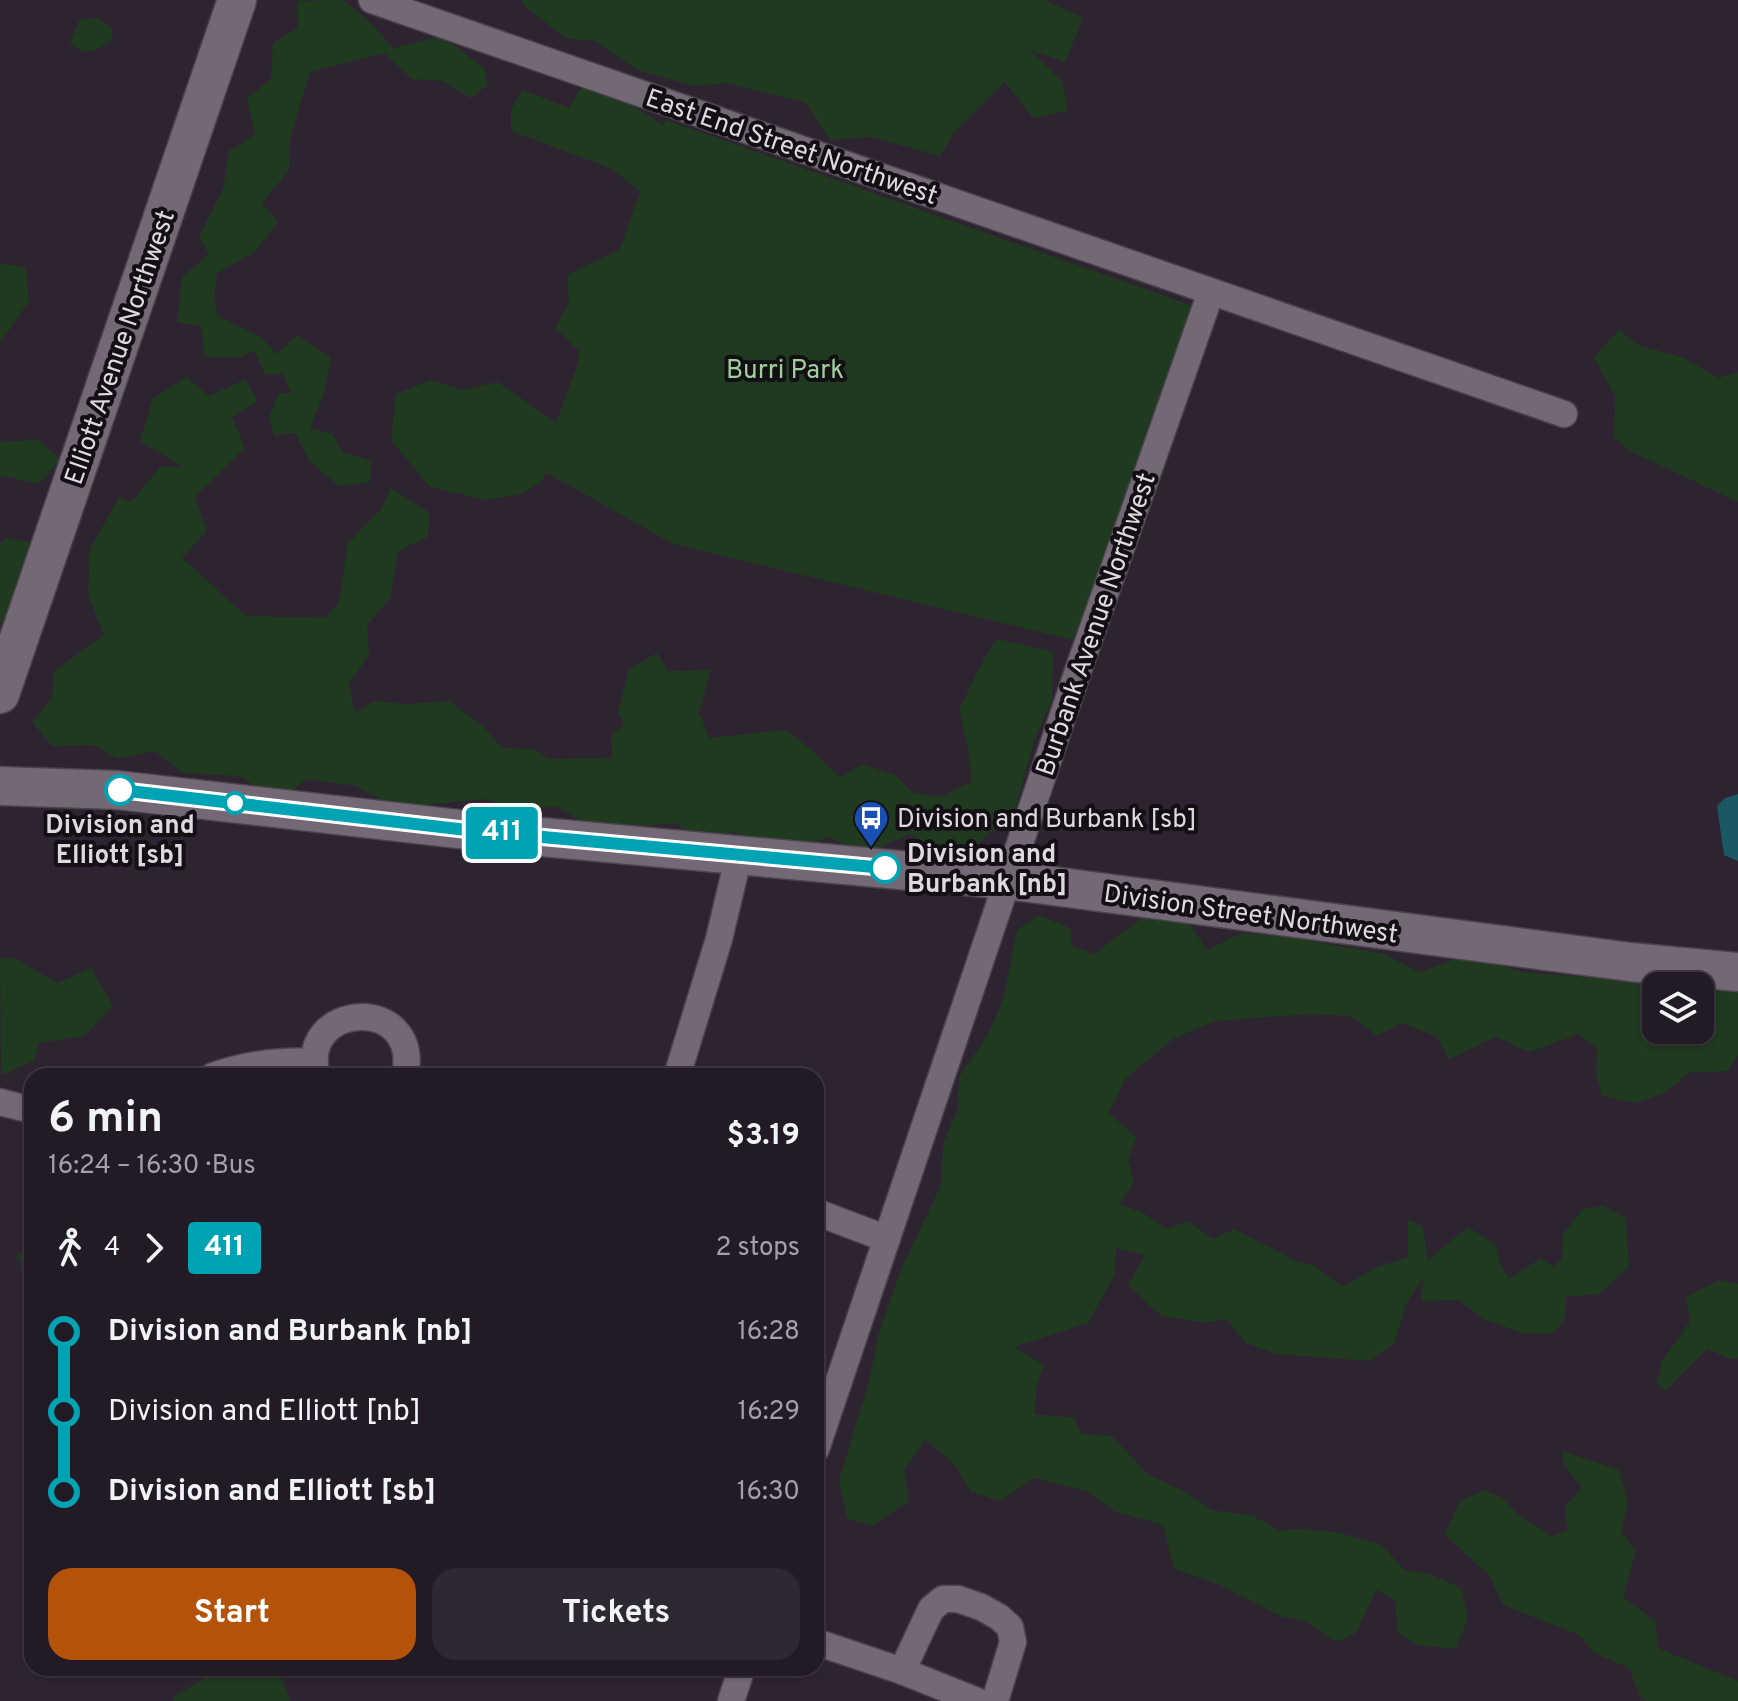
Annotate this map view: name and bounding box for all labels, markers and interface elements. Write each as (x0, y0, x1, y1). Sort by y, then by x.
street label: East End Street Northwest (641, 83, 942, 214)
street label: Elliott Avenue Northwest (59, 206, 184, 489)
park label: Burri Park (726, 355, 844, 388)
street label: Burbank Avenue Northwest (1030, 469, 1165, 781)
marker: Division and Elliott [sb] (105, 775, 135, 805)
unlabelled marker (224, 792, 246, 814)
bus stop icon: Division and Burbank [sb] (852, 799, 890, 849)
place label: Division and Burbank [sb] (897, 804, 1197, 837)
line badge: 411 (456, 807, 548, 859)
place label: Division and Elliott [sb] (45, 810, 195, 873)
text: 411 (482, 815, 522, 851)
place label: Division and Burbank [nb] (907, 839, 1067, 902)
marker: Division and Burbank [nb] (870, 853, 900, 883)
street label: Division Street Northwest (1101, 878, 1400, 952)
map controls (1642, 972, 1714, 1044)
button: layers (1642, 972, 1714, 1044)
text: 6 min (48, 1092, 163, 1148)
text: $3.19 (727, 1118, 800, 1155)
text: 16:24 – 16:30 · Bus (48, 1150, 256, 1183)
icon: walk (48, 1226, 92, 1270)
icon: forward (132, 1226, 176, 1270)
text: 411 (204, 1230, 245, 1266)
text: 4 (104, 1232, 120, 1265)
text: 2 stops (715, 1232, 800, 1265)
text: Division and Burbank [nb] (108, 1314, 473, 1351)
text: 16:28 (737, 1316, 800, 1349)
text: Division and Elliott [nb] (108, 1394, 421, 1431)
text: 16:29 (737, 1396, 800, 1429)
text: Division and Elliott [sb] (108, 1474, 436, 1511)
text: 16:30 (737, 1476, 800, 1509)
button: Start (48, 1568, 416, 1660)
button: Tickets (432, 1568, 800, 1660)

